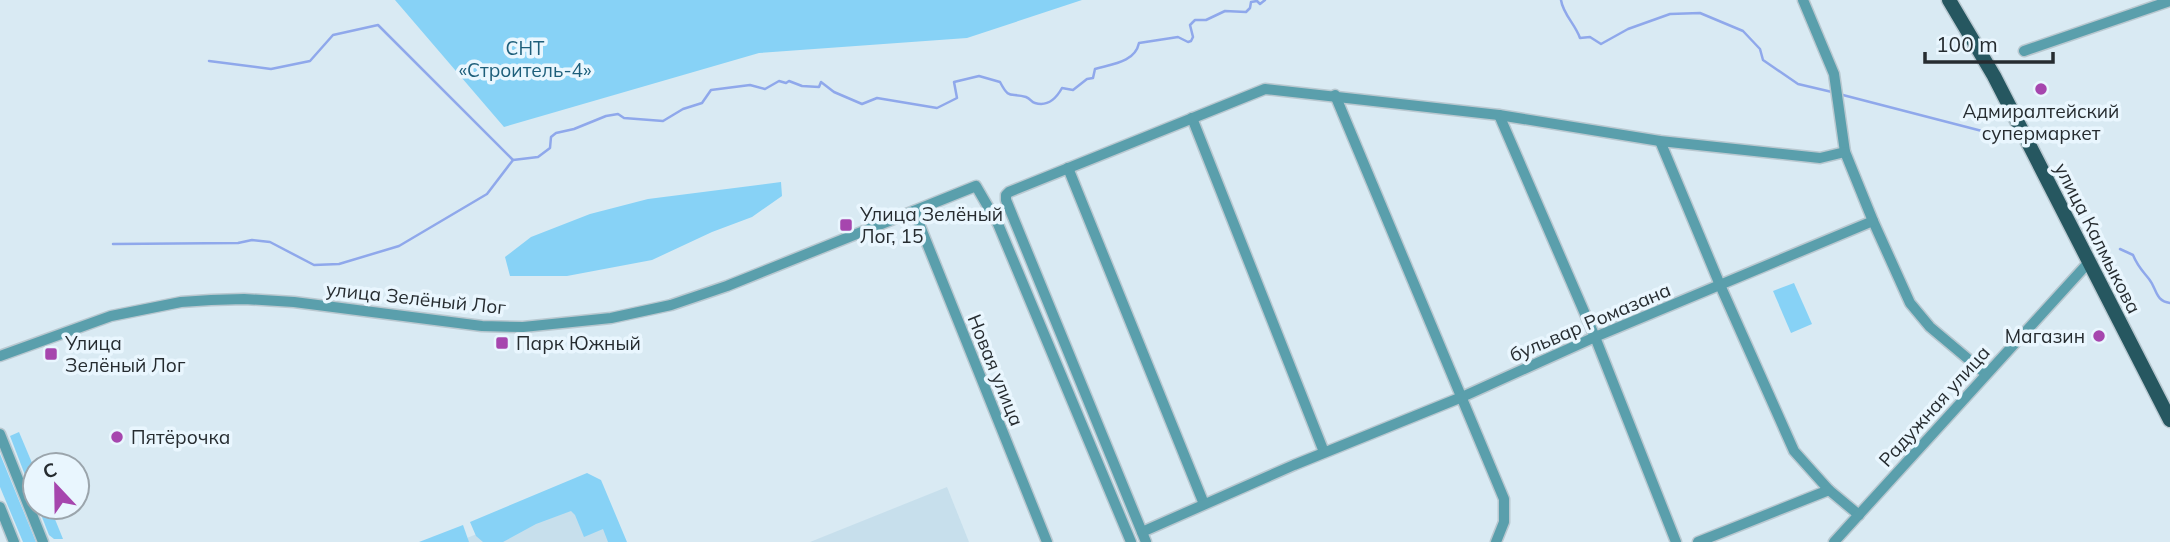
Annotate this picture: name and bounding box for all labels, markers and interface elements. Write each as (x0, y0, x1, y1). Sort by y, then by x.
scale bar (1925, 21, 2053, 65)
text: 100 m (1936, 31, 1998, 57)
park label: СНТ «Строитель-4» (459, 36, 591, 82)
marker: Адмиралтейский супермаркет (2033, 81, 2049, 97)
place label: Адмиралтейский супермаркет (1963, 99, 2119, 145)
street label: улица Калмыкова (2050, 159, 2146, 317)
place label: Улица Зелёный Лог, 15 (859, 202, 1003, 248)
marker: Улица Зелёный Лог, 15 (838, 217, 854, 233)
street label: улица Зелёный Лог (325, 277, 508, 319)
street label: бульвар Ромазана (1506, 277, 1674, 367)
street label: Новая улица (963, 311, 1029, 429)
place label: Магазин (2005, 324, 2085, 348)
marker: Магазин (2091, 328, 2107, 344)
place label: Улица Зелёный Лог (64, 331, 186, 377)
place label: Парк Южный (516, 331, 641, 355)
marker: Парк Южный (494, 335, 510, 351)
street label: Радужная улица (1873, 341, 1995, 471)
marker: Улица Зелёный Лог (43, 346, 59, 362)
place label: Пятёрочка (131, 425, 230, 449)
marker: Пятёрочка (109, 429, 125, 445)
north arrow (21, 451, 91, 521)
text: С (39, 457, 60, 484)

